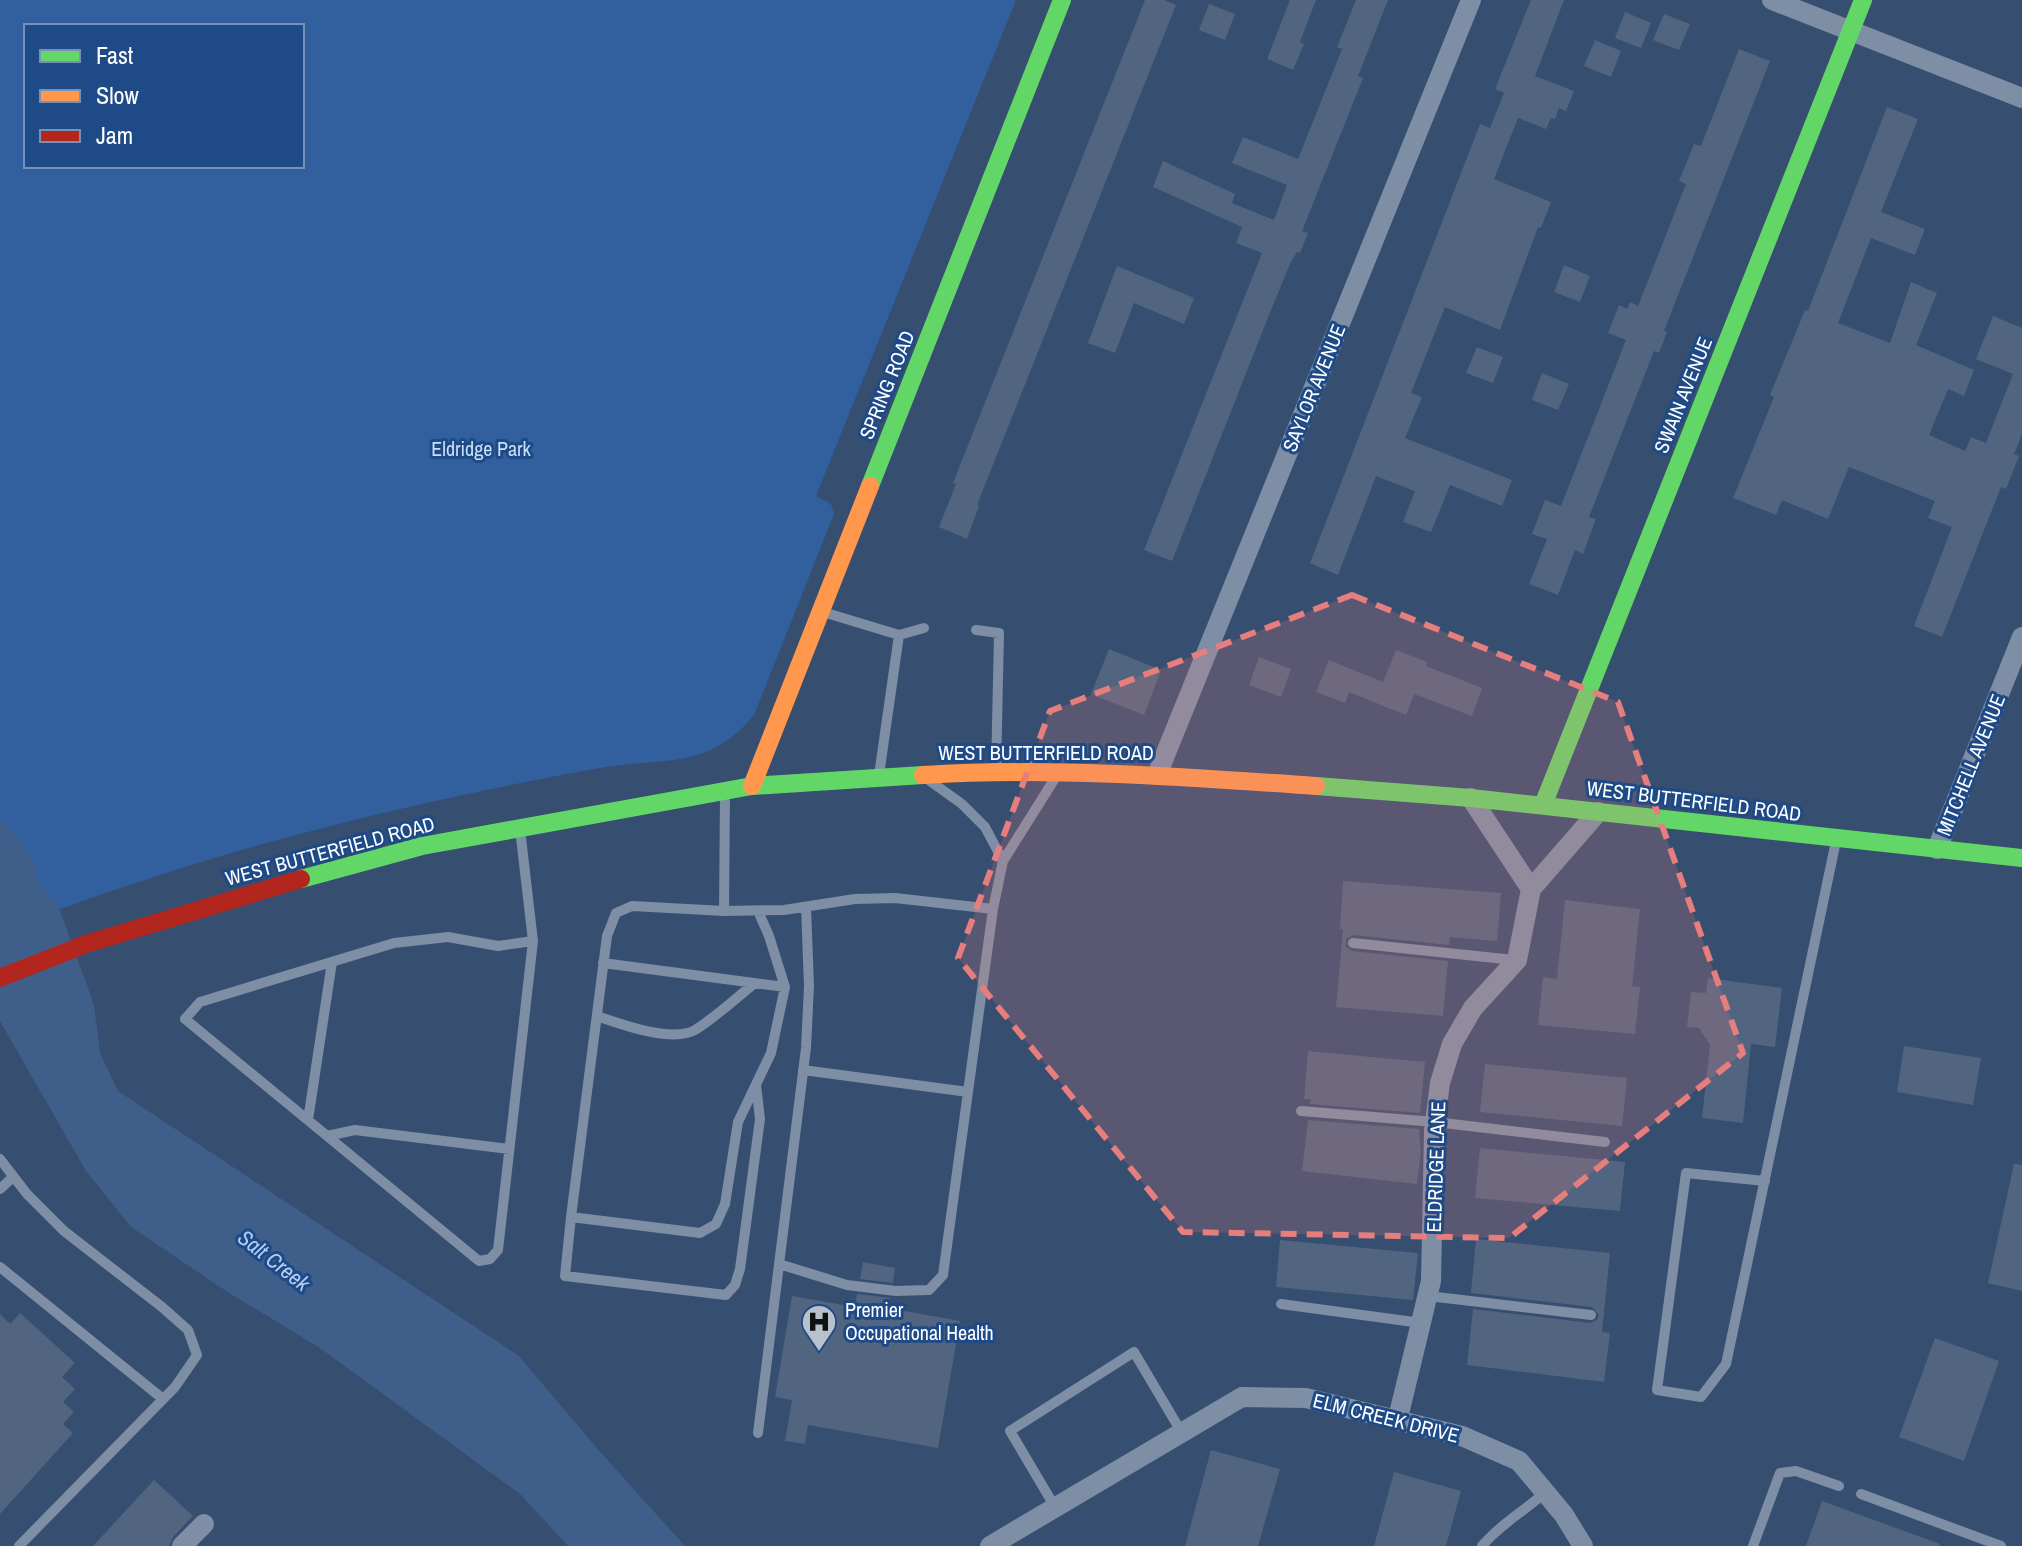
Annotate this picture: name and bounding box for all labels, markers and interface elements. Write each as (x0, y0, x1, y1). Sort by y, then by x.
legend (24, 24, 304, 168)
text: Fast (96, 39, 134, 71)
text: Slow (96, 79, 139, 111)
text: Jam (96, 119, 133, 151)
street label: SAYLOR AVENUE (1276, 320, 1351, 456)
street label: SPRING ROAD (853, 327, 921, 443)
street label: SWAIN AVENUE (1647, 333, 1718, 457)
park label: Eldridge Park (431, 435, 531, 462)
street label: MITCHELL AVENUE (1930, 690, 2011, 840)
street label: WEST BUTTERFIELD ROAD (938, 739, 1154, 766)
street label: WEST BUTTERFIELD ROAD (1585, 774, 1803, 827)
street label: WEST BUTTERFIELD ROAD (222, 810, 438, 891)
street label: ELDRIDGE LANE (1420, 1101, 1451, 1233)
water label: Salt Creek (232, 1222, 317, 1298)
place label: Premier Occupational Health (845, 1296, 994, 1346)
hospital icon: Premier Occupational Health (800, 1303, 838, 1353)
street label: ELM CREEK DRIVE (1310, 1386, 1462, 1449)

